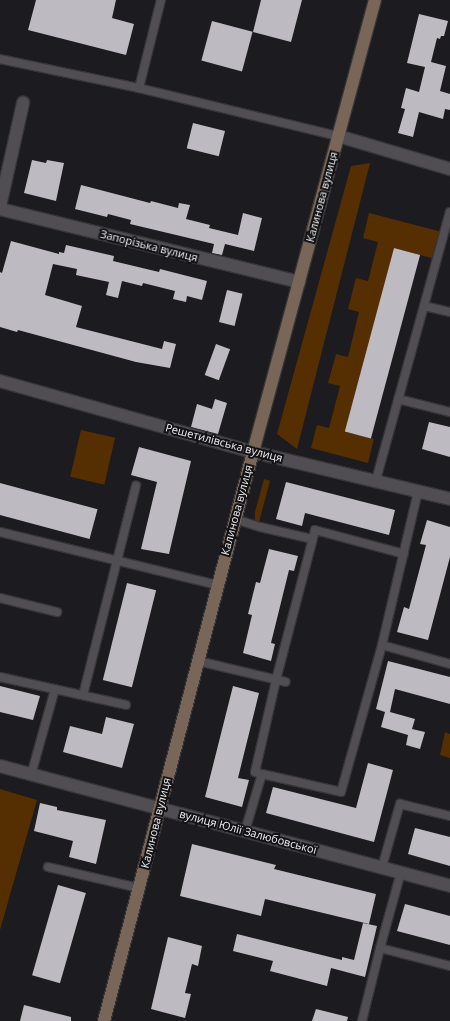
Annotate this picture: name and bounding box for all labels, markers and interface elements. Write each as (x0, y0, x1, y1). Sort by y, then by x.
street label: Калинова вулиця (304, 150, 340, 244)
street label: Запорізька вулиця (99, 227, 199, 265)
street label: Решетилівська вулиця (164, 421, 284, 465)
street label: Калинова вулиця (219, 463, 255, 557)
street label: Калинова вулиця (138, 776, 174, 870)
street label: вулиця Юлії Залюбовської (178, 807, 318, 857)

